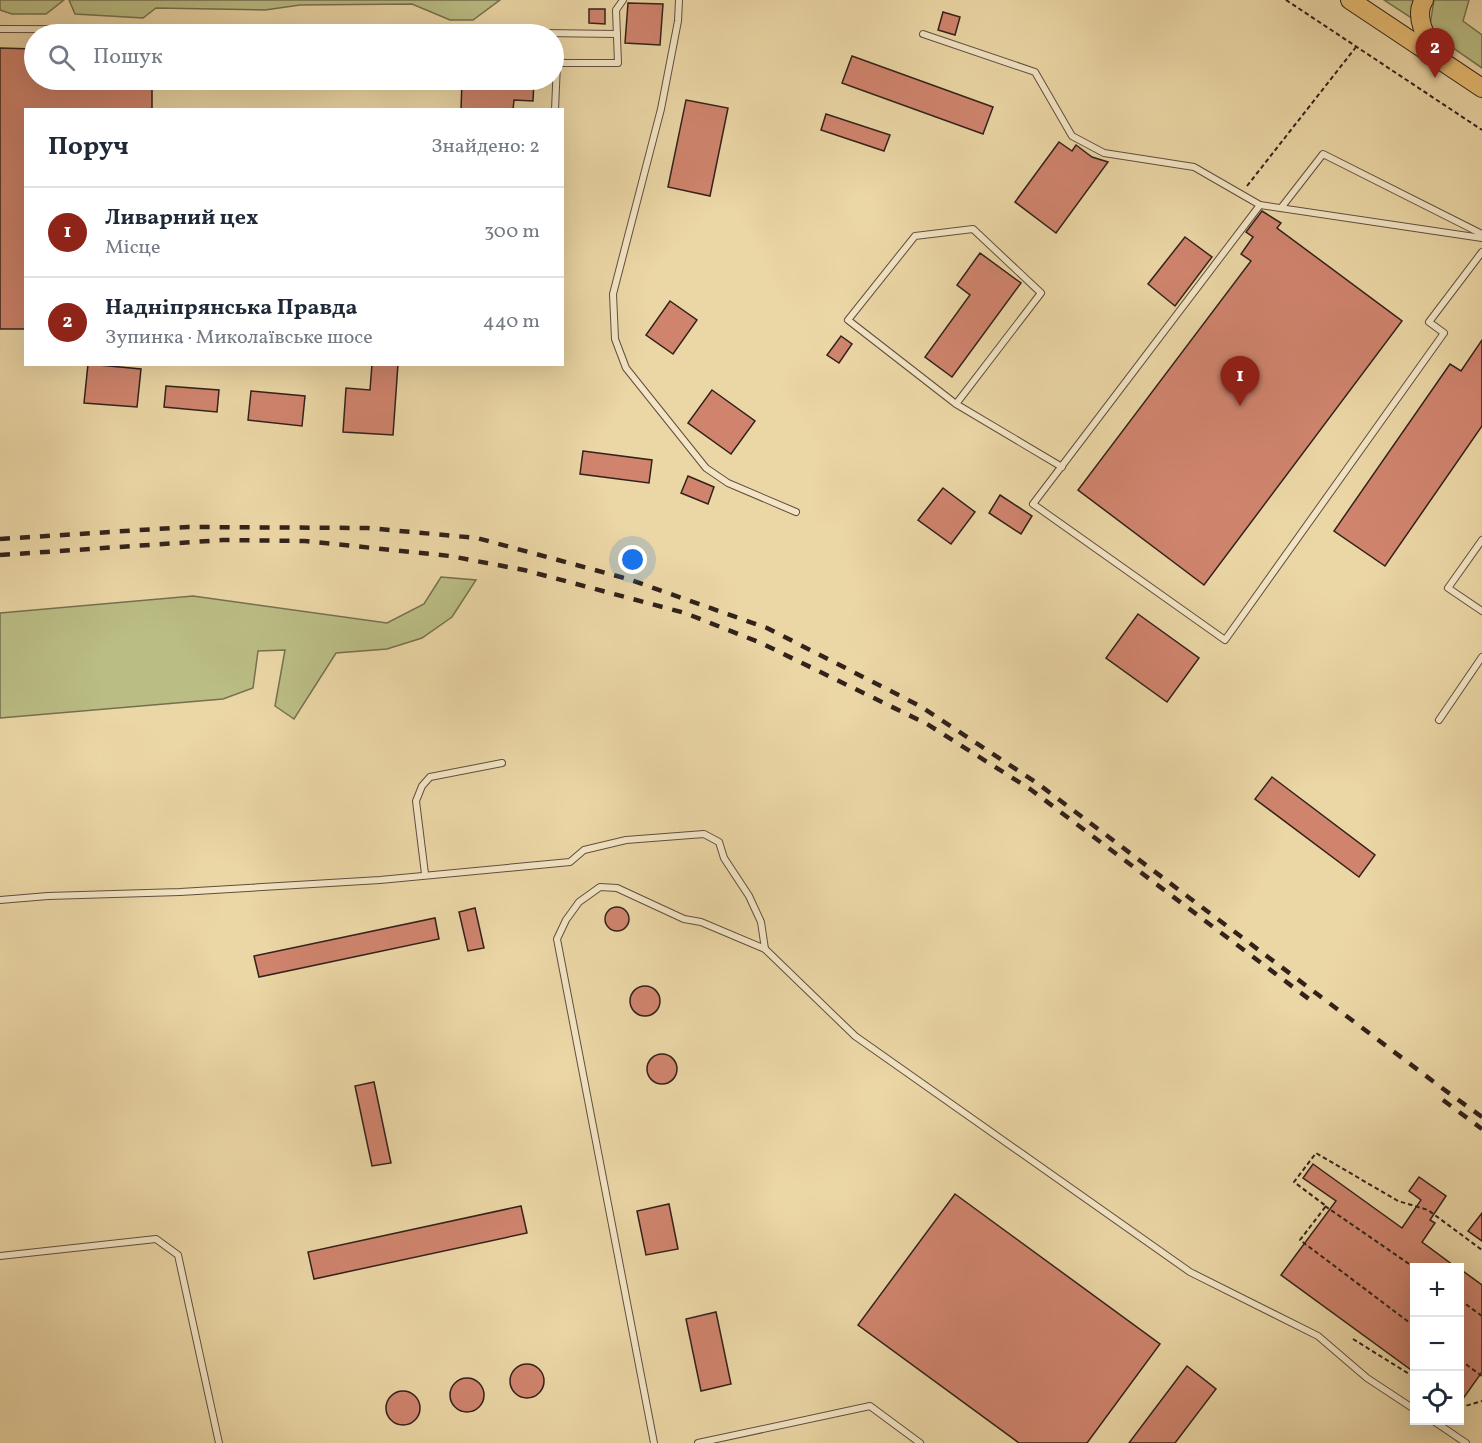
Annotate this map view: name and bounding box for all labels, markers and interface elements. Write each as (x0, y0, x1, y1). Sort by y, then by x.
search box (24, 24, 564, 90)
pin: 2 (1416, 28, 1454, 78)
icon: search (45, 41, 78, 74)
text: Пошук (93, 42, 163, 73)
text: Поруч (48, 129, 129, 165)
text: Знайдено: 2 (431, 133, 540, 161)
text: Ливарний цех (105, 203, 258, 234)
text: 1 (63, 218, 72, 246)
text: 300 m (484, 218, 540, 246)
text: Місце (105, 234, 160, 262)
text: Надніпрянська Правда (105, 293, 358, 324)
text: 2 (62, 308, 73, 336)
text: 440 m (483, 308, 540, 336)
text: Зупинка · Миколаївське шосе (105, 324, 373, 352)
pin: 1 (1220, 356, 1260, 406)
your location (618, 545, 647, 574)
map controls (1410, 1263, 1464, 1425)
button: + (1410, 1263, 1464, 1317)
button: − (1410, 1317, 1464, 1371)
button: locate (1410, 1371, 1464, 1425)

